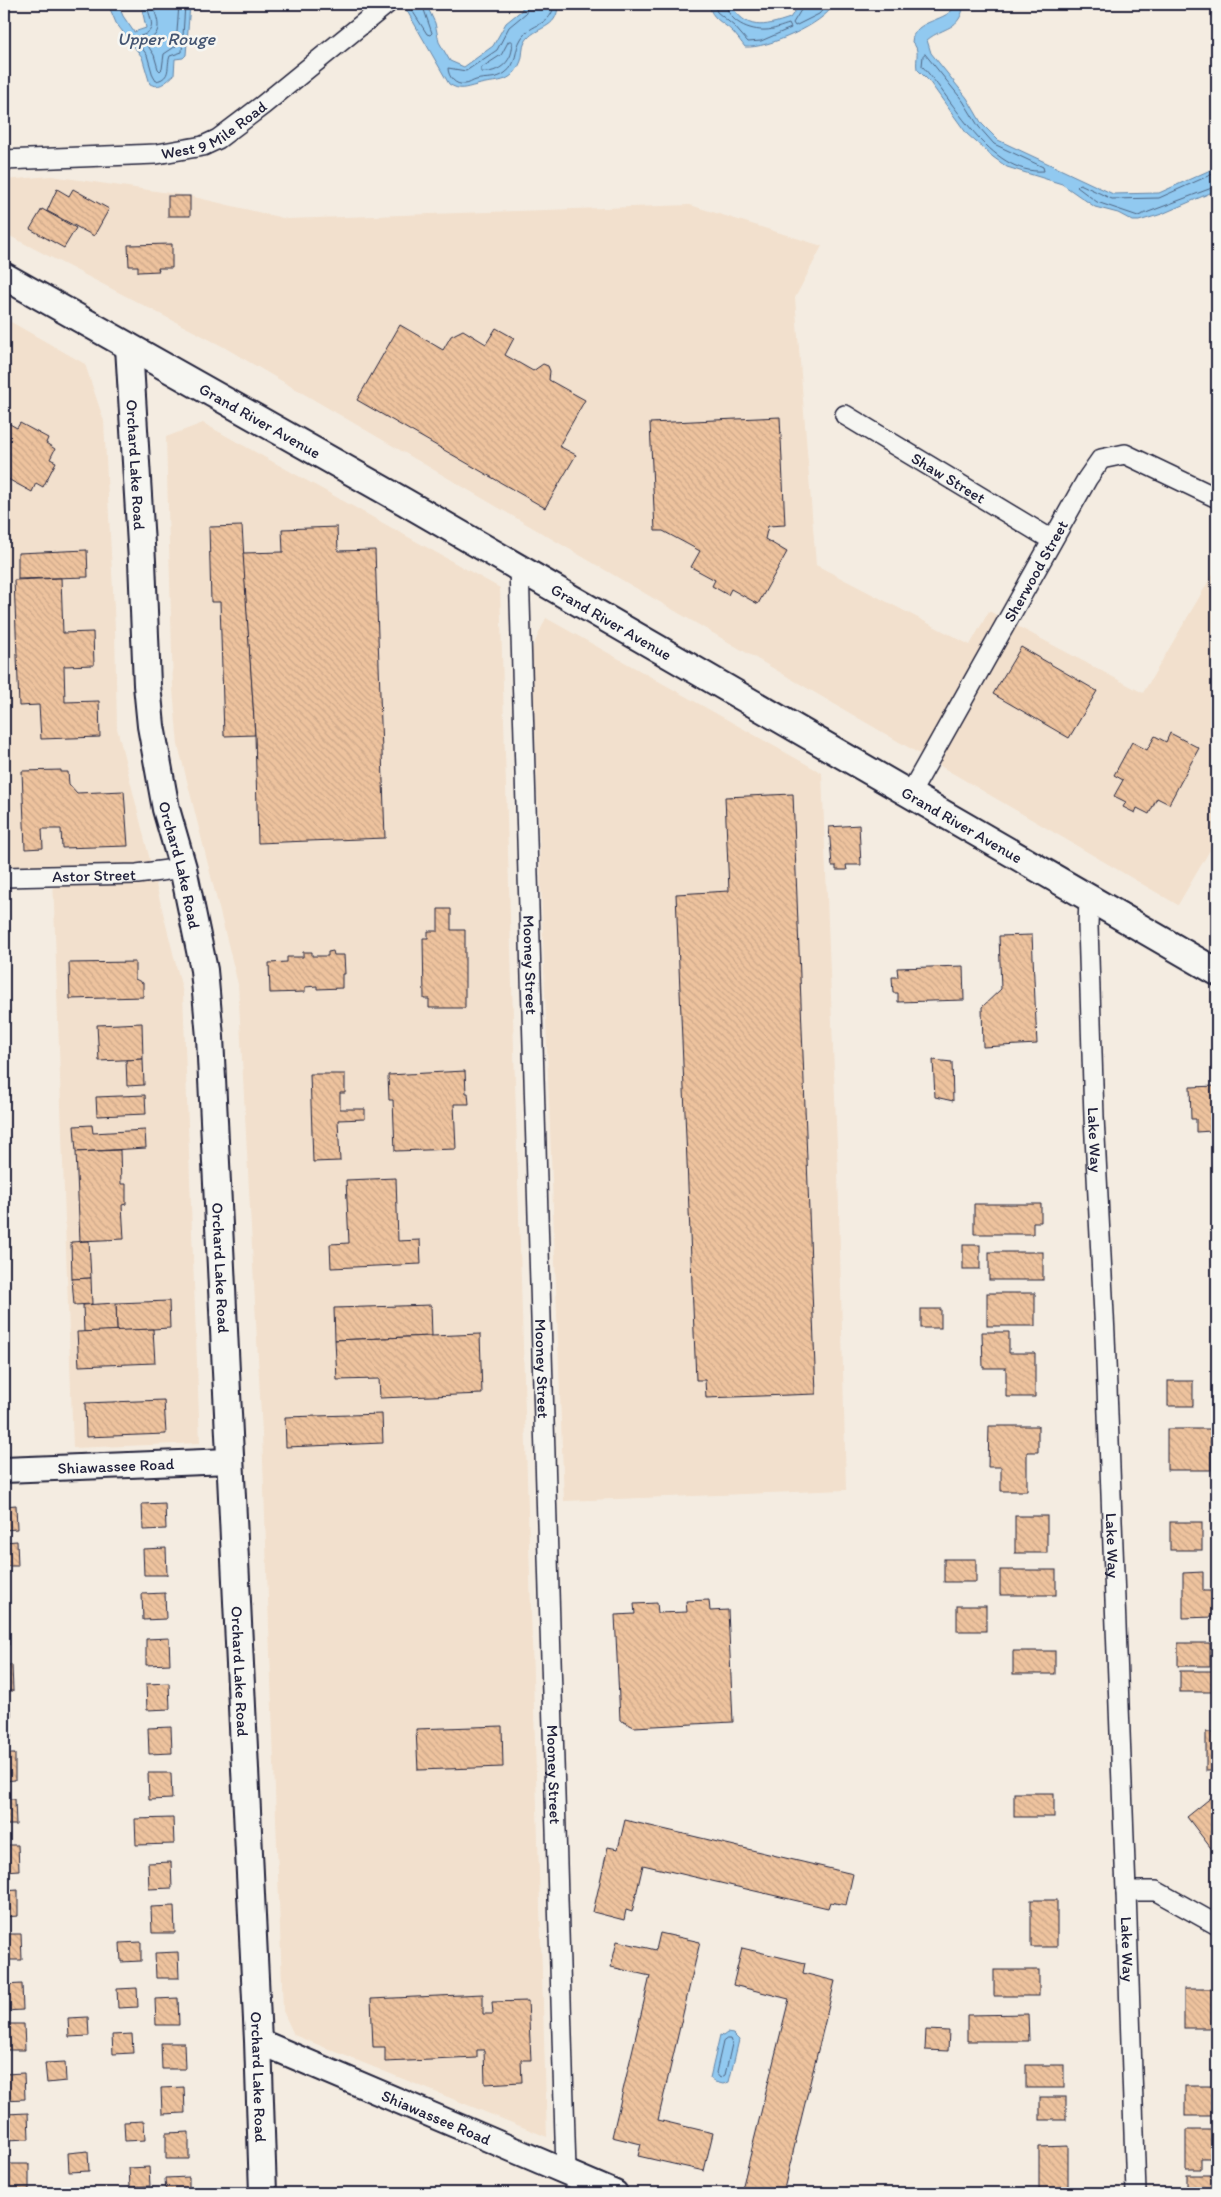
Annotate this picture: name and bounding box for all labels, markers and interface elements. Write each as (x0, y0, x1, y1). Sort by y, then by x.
water label: Upper Rouge (117, 28, 216, 50)
street label: West 9 Mile Road (160, 96, 270, 163)
street label: Grand River Avenue (196, 379, 324, 462)
street label: Orchard Lake Road (123, 399, 150, 531)
street label: Shaw Street (908, 448, 989, 507)
street label: Sherwood Street (999, 517, 1072, 625)
street label: Grand River Avenue (548, 579, 676, 664)
street label: Grand River Avenue (898, 782, 1026, 867)
street label: Orchard Lake Road (155, 800, 205, 931)
street label: Astor Street (52, 865, 136, 885)
street label: Mooney Street (520, 915, 542, 1015)
street label: Lake Way (1084, 1107, 1106, 1174)
street label: Orchard Lake Road (208, 1202, 234, 1334)
street label: Mooney Street (532, 1319, 553, 1419)
street label: Shiawassee Road (57, 1454, 175, 1477)
street label: Lake Way (1102, 1512, 1124, 1579)
street label: Orchard Lake Road (228, 1606, 253, 1737)
street label: Mooney Street (543, 1725, 565, 1824)
street label: Lake Way (1117, 1916, 1139, 1983)
street label: Orchard Lake Road (247, 2011, 271, 2143)
street label: Shiawassee Road (379, 2085, 494, 2149)

